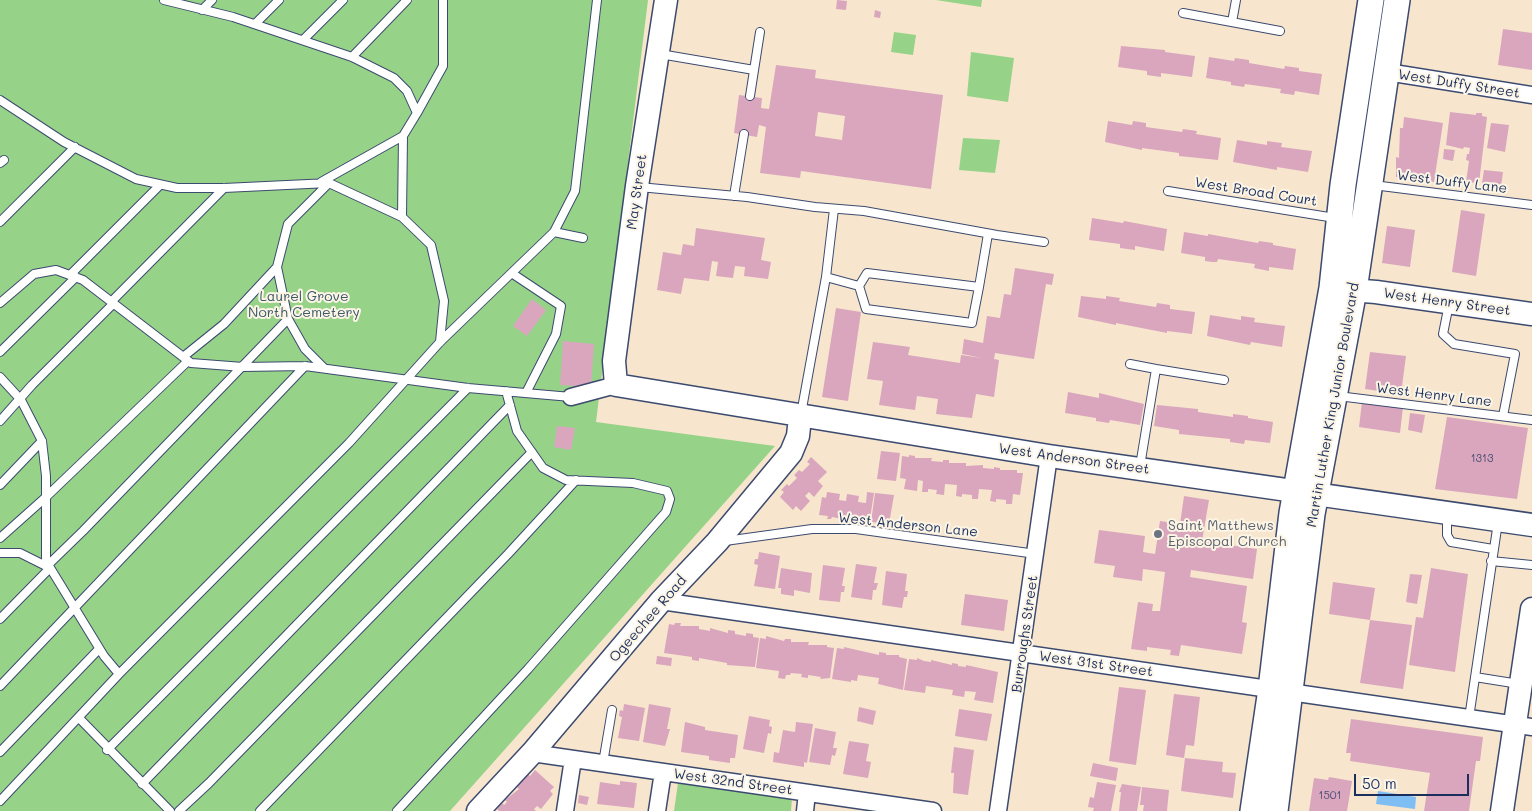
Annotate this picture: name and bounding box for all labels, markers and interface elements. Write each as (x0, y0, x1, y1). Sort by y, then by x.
street label: West Duffy Street (1397, 66, 1521, 102)
street label: May Street (623, 153, 651, 231)
street label: West Duffy Lane (1396, 167, 1508, 197)
street label: West Broad Court (1194, 174, 1318, 210)
street label: Martin Luther King Junior Boulevard (1303, 281, 1363, 529)
street label: West Henry Street (1382, 285, 1512, 319)
park label: Laurel Grove North Cemetery (248, 289, 360, 322)
street label: West Henry Lane (1375, 380, 1493, 410)
street label: West Anderson Street (997, 440, 1151, 478)
house number: 1313 (1471, 452, 1493, 466)
street label: West Anderson Lane (837, 509, 979, 541)
place label: Saint Matthews Episcopal Church (1168, 518, 1286, 550)
marker: Saint Matthews Episcopal Church (1152, 528, 1164, 540)
street label: Ogeechee Road (606, 572, 690, 666)
street label: Burroughs Street (1008, 574, 1042, 694)
street label: West 31st Street (1038, 648, 1154, 680)
scale bar (1357, 764, 1472, 796)
street label: West 32nd Street (672, 765, 794, 799)
text: 50 m (1362, 773, 1397, 793)
house number: 1501 (1318, 789, 1342, 803)

